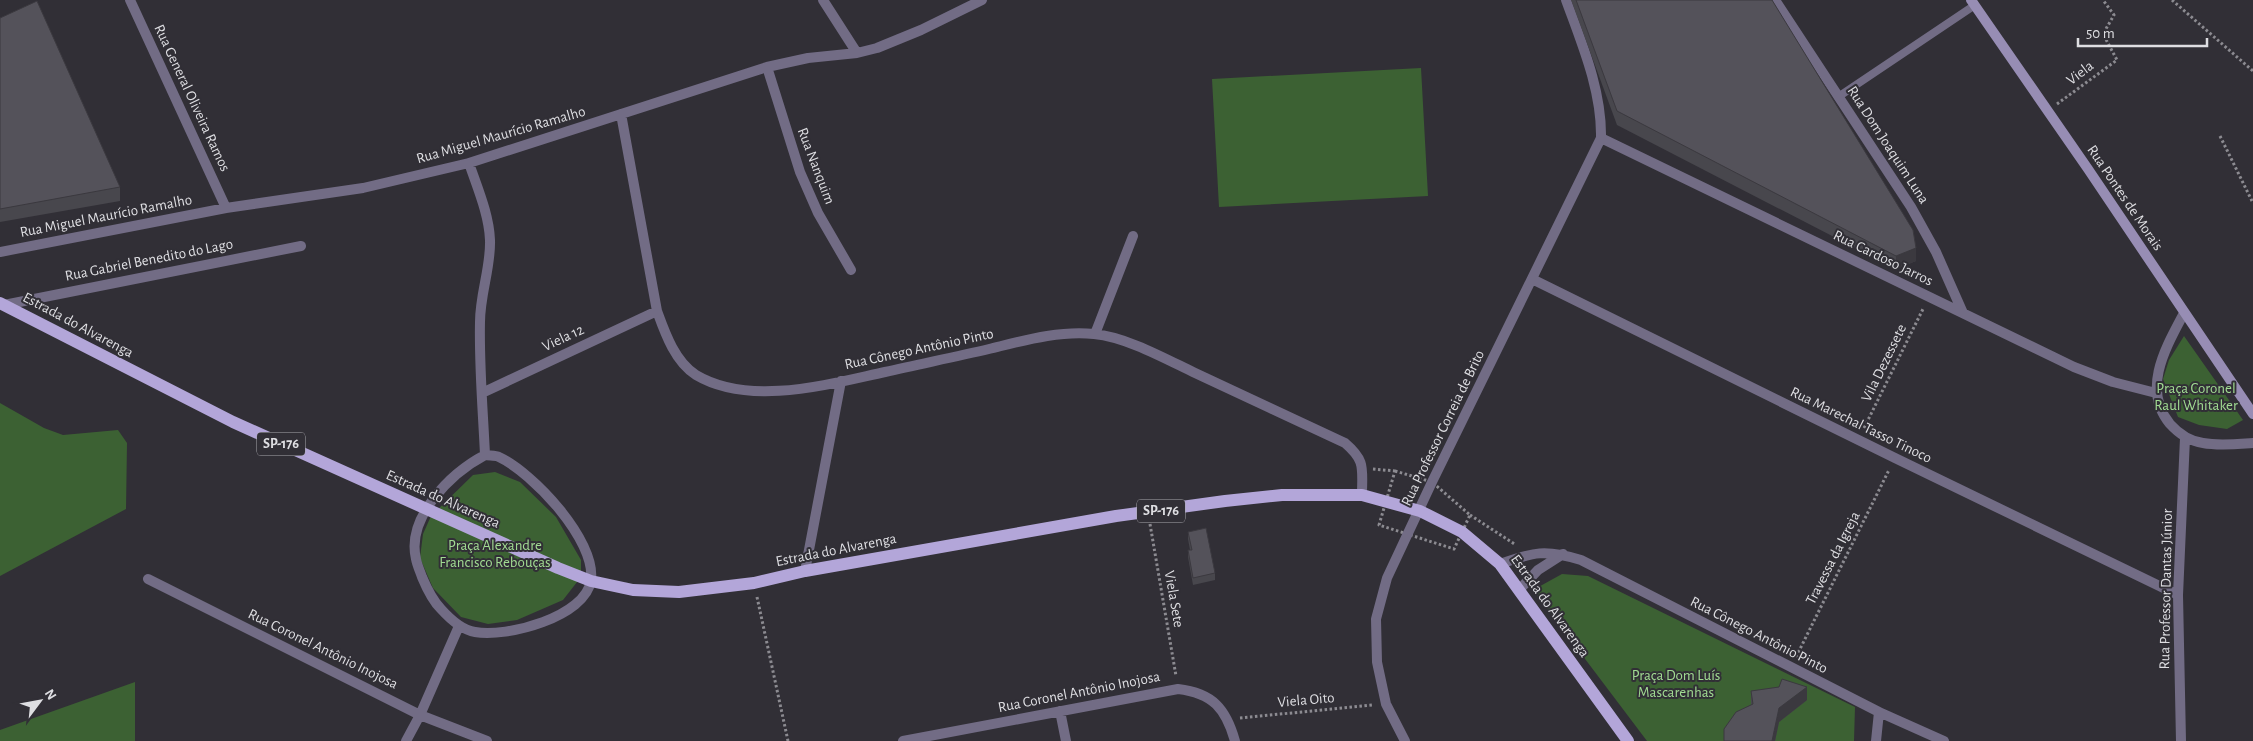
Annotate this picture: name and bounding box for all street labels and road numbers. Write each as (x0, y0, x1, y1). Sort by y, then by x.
street label: Rua General Oliveira Ramos (151, 22, 233, 174)
street label: Viela (2064, 58, 2096, 88)
street label: Rua Dom Joaquim Luna (1844, 84, 1932, 207)
street label: Rua Miguel Maurício Ramalho (415, 104, 587, 166)
street label: Rua Nanquim (795, 126, 837, 206)
street label: Rua Pontes de Morais (2084, 143, 2166, 253)
street label: Rua Miguel Maurício Ramalho (19, 192, 193, 240)
street label: Rua Cardoso Jarros (1831, 227, 1935, 289)
street label: Rua Gabriel Benedito do Lago (64, 236, 234, 284)
street label: Estrada do Alvarenga (20, 290, 136, 360)
street label: Viela 12 (540, 322, 586, 354)
street label: Vila Dezessete (1859, 322, 1909, 404)
street label: Rua Cônego Antônio Pinto (843, 326, 995, 372)
street label: Rua Professor Correia de Brito (1399, 348, 1487, 508)
street label: Rua Marechal Tasso Tinoco (1788, 384, 1934, 466)
road number: SP-176 (257, 432, 305, 456)
street label: Estrada do Alvarenga (384, 467, 502, 531)
road number: SP-176 (1137, 500, 1185, 522)
street label: Rua Professor Dantas Júnior (2157, 508, 2175, 670)
street label: Travessa da Igreja (1803, 509, 1863, 607)
street label: Estrada do Alvarenga (774, 531, 898, 569)
street label: Estrada do Alvarenga (1508, 552, 1592, 660)
street label: Viela Sete (1162, 569, 1186, 629)
street label: Rua Cônego Antônio Pinto (1688, 594, 1830, 676)
street label: Rua Coronel Antônio Inojosa (246, 606, 400, 692)
street label: Rua Coronel Antônio Inojosa (997, 669, 1161, 715)
street label: Viela Oito (1277, 690, 1335, 710)

